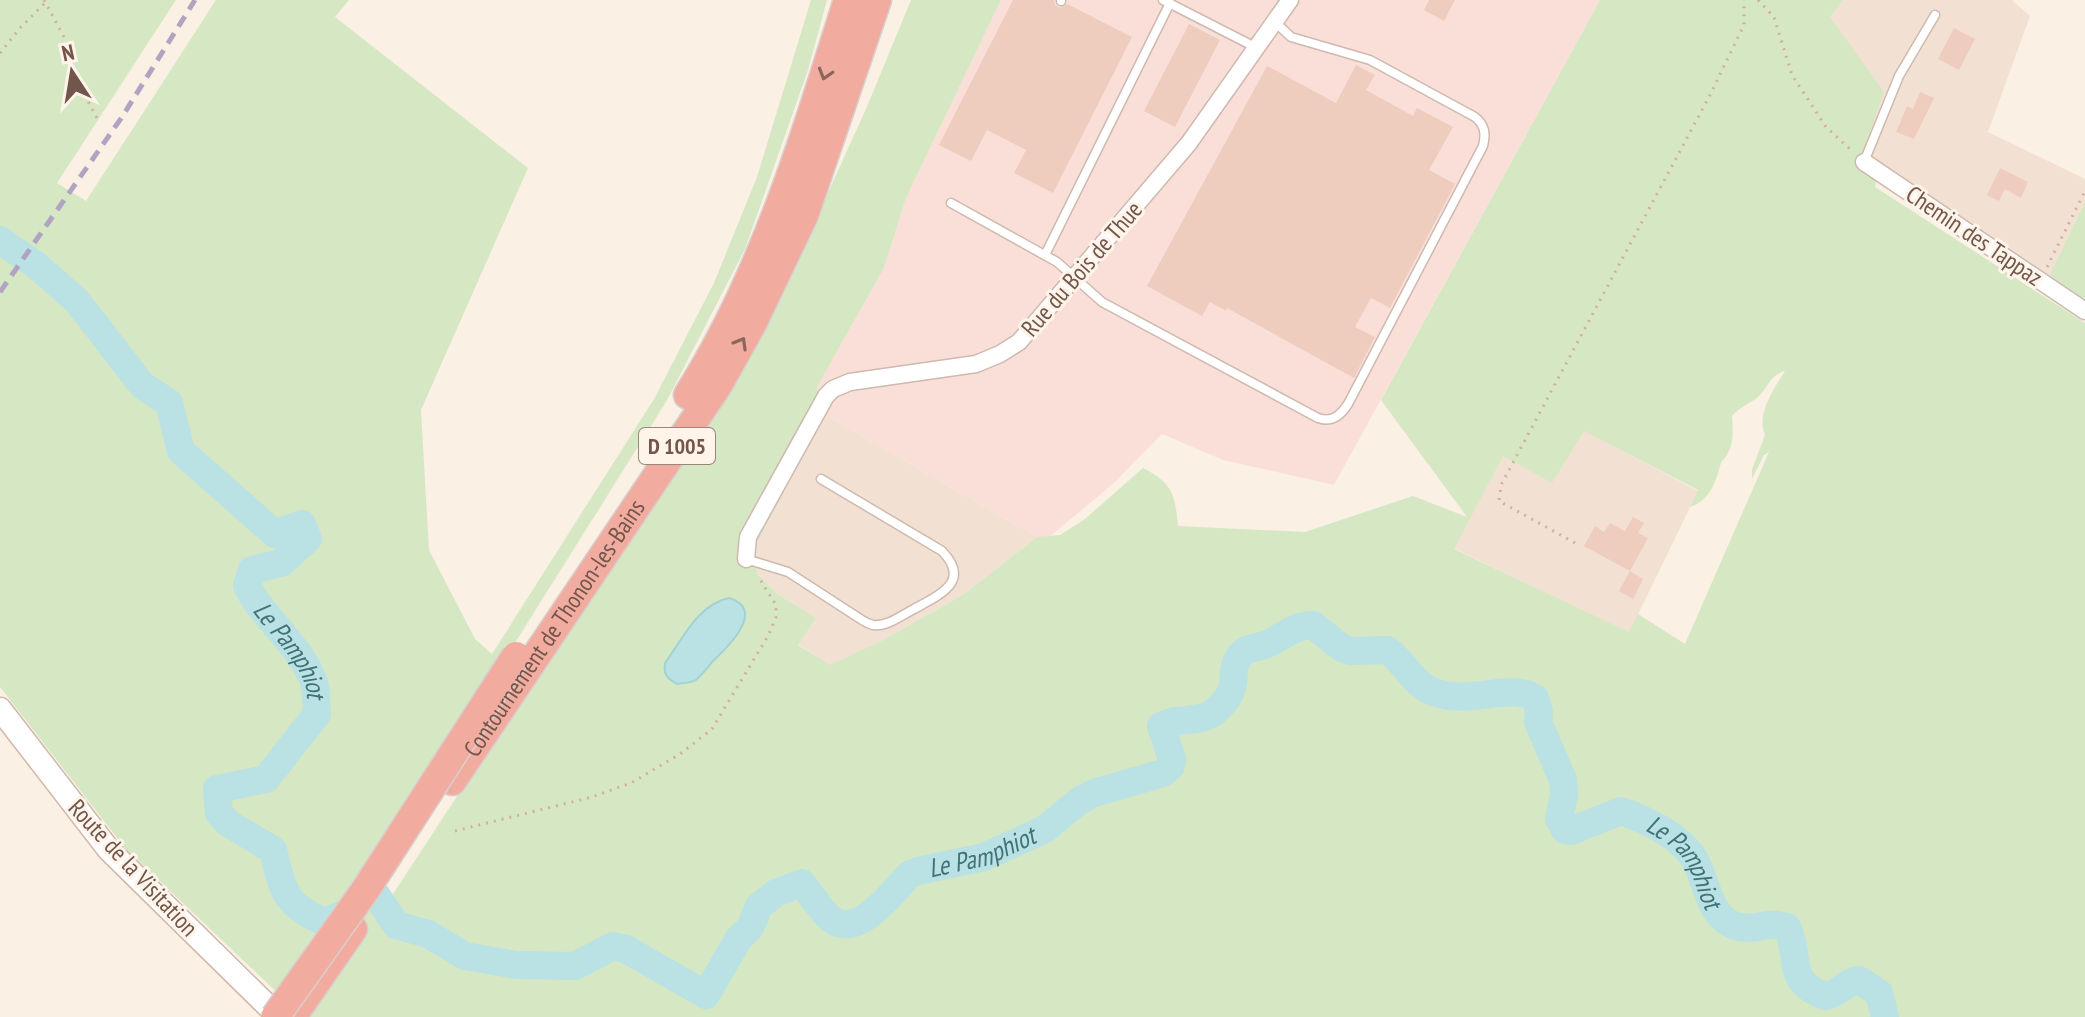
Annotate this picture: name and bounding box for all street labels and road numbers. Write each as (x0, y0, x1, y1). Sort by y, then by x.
street label: Chemin des Tappaz (1900, 178, 2049, 293)
street label: Rue du Bois de Thue (1014, 195, 1149, 343)
road number: D 1005 (639, 428, 715, 464)
street label: Contournement de Thonon-les-Bains (457, 493, 652, 763)
street label: Route de la Visitation (62, 793, 205, 943)

